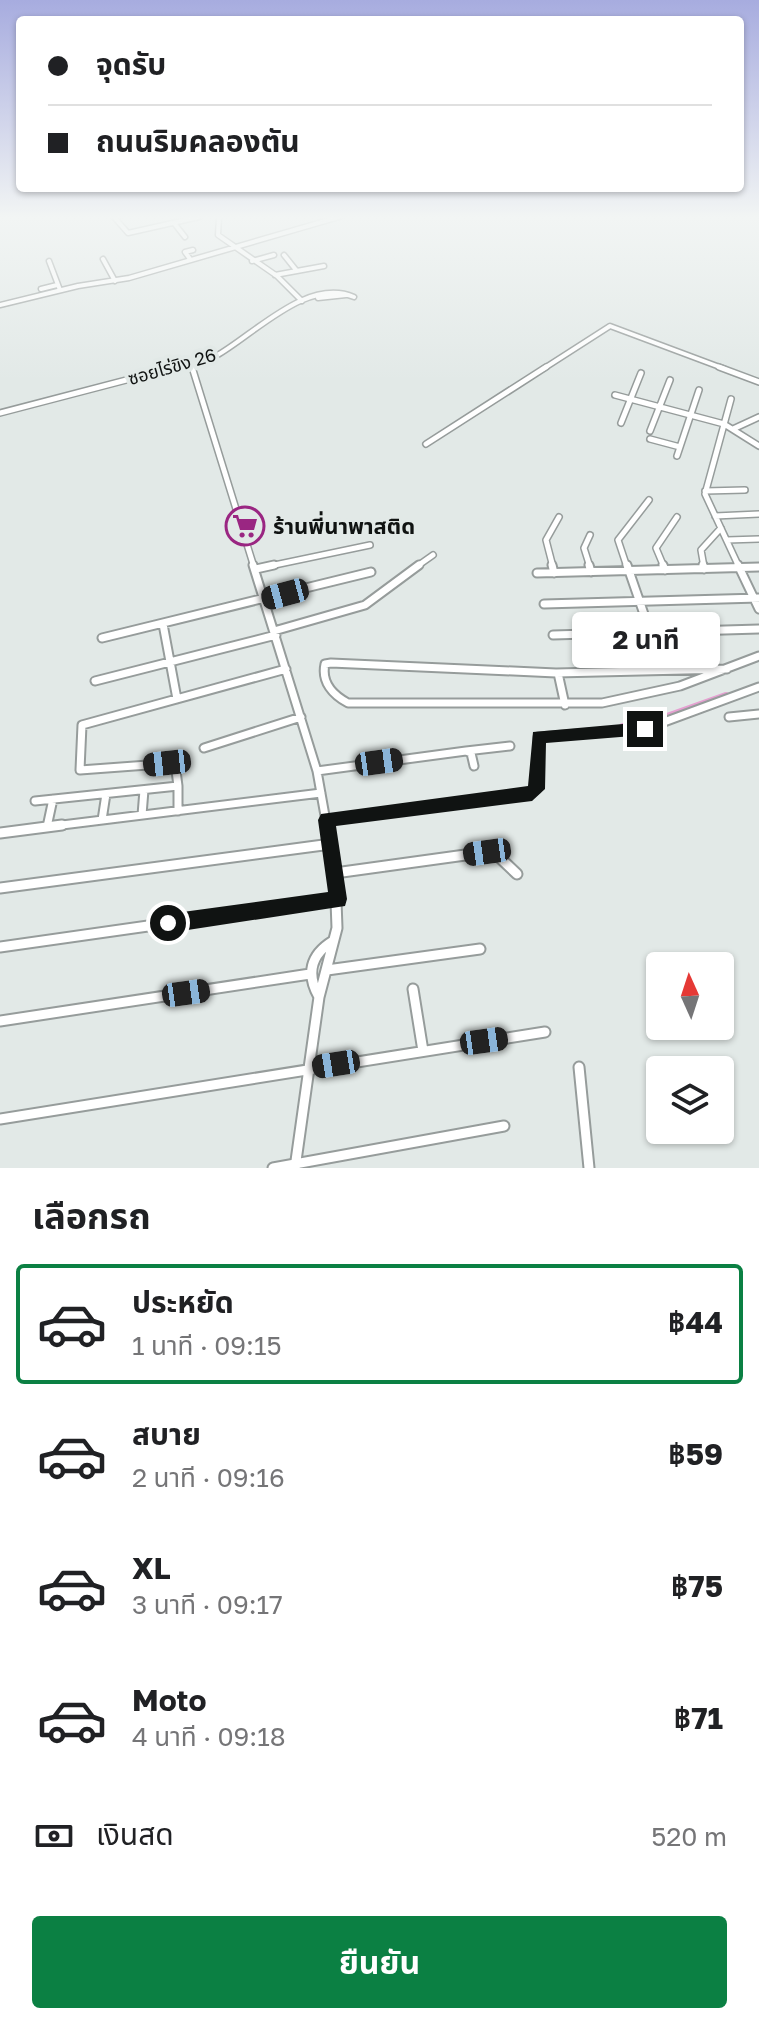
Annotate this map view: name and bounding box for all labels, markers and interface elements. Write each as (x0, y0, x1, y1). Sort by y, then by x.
text: จุดรับ (96, 46, 166, 82)
text: ถนนริมคลองตัน (96, 123, 300, 159)
street label: ซอยไร่ขิง 26 (125, 343, 218, 389)
supermarket icon: ร้านพี่นาพาสติด (224, 505, 266, 547)
place label: ร้านพี่นาพาสติด (273, 511, 415, 539)
car (259, 576, 311, 612)
callout: 2 นาที (571, 613, 719, 669)
text: 2 นาที (612, 624, 680, 655)
route end (627, 711, 663, 747)
car (354, 747, 404, 777)
car (142, 749, 192, 777)
car (462, 837, 512, 867)
route start (150, 905, 186, 941)
north arrow (646, 952, 734, 1040)
map controls (646, 952, 734, 1144)
car (161, 978, 211, 1008)
car (459, 1026, 509, 1056)
car (310, 1048, 362, 1080)
button: layers (646, 1056, 734, 1144)
text: เลือกรถ (32, 1194, 151, 1237)
text: ประหยัด (132, 1284, 234, 1320)
icon: car (36, 1288, 108, 1360)
text: ฿44 (668, 1304, 723, 1340)
text: 1 นาที · 09:15 (132, 1330, 282, 1361)
text: สบาย (132, 1416, 201, 1452)
icon: car (36, 1420, 108, 1492)
text: ฿59 (668, 1436, 723, 1472)
text: 2 นาที · 09:16 (132, 1462, 285, 1493)
text: XL (132, 1550, 171, 1586)
icon: car (36, 1552, 108, 1624)
text: ฿75 (671, 1568, 723, 1604)
text: 3 นาที · 09:17 (132, 1589, 283, 1620)
text: Moto (132, 1682, 207, 1718)
icon: car (36, 1684, 108, 1756)
text: ฿71 (674, 1700, 723, 1736)
text: 4 นาที · 09:18 (132, 1721, 286, 1752)
icon: cash (32, 1814, 76, 1858)
text: เงินสด (96, 1816, 174, 1852)
text: 520 m (651, 1821, 727, 1852)
button: ยืนยัน (32, 1916, 727, 2008)

